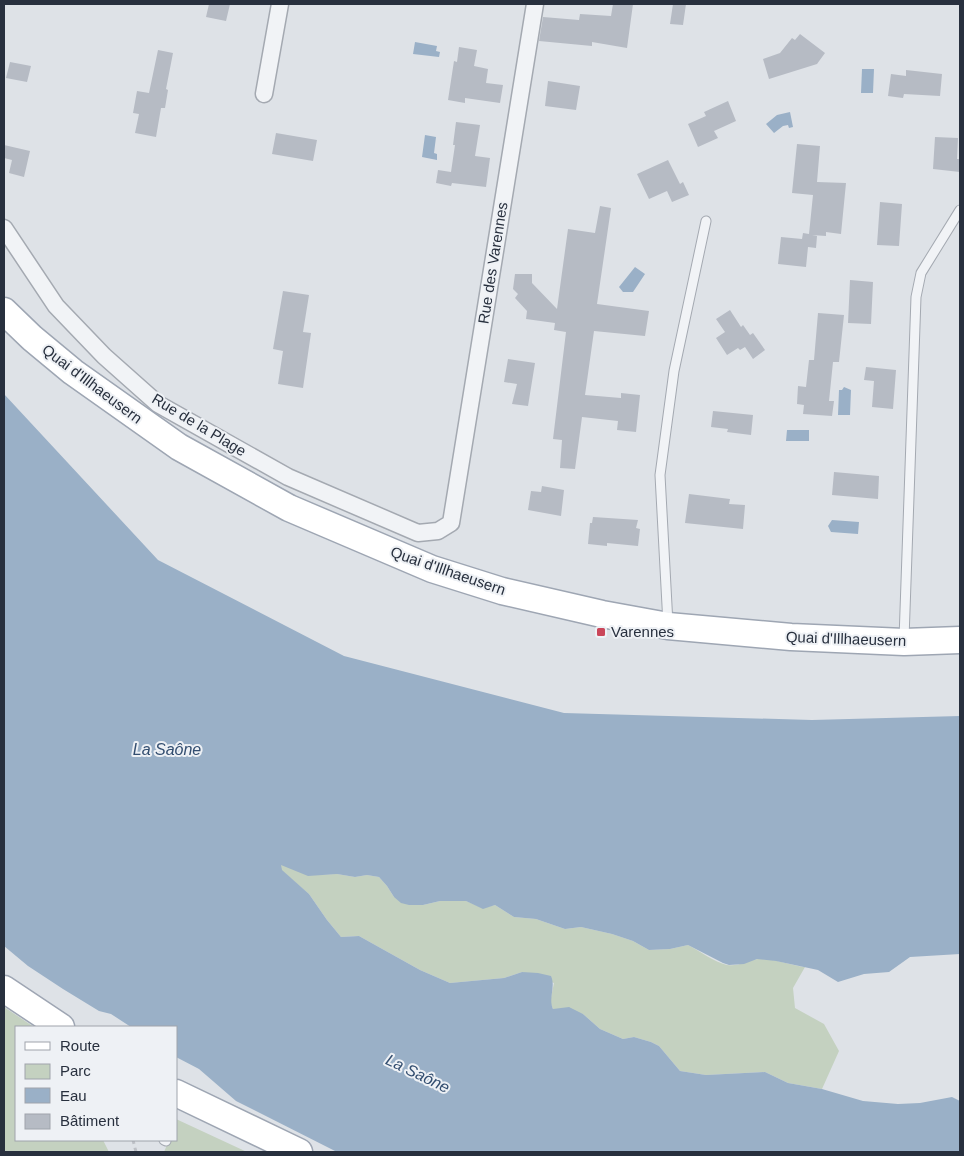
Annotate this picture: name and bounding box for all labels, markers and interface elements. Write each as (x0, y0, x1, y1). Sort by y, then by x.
street label: Rue des Varennes (474, 201, 511, 325)
street label: Quai d'Illhaeusern (39, 341, 146, 427)
street label: Rue de la Plage (149, 390, 249, 459)
street label: Quai d'Illhaeusern (388, 543, 508, 598)
place label: Varennes (611, 623, 674, 640)
marker: Varennes (595, 626, 607, 638)
street label: Quai d'Illhaeusern (786, 628, 907, 649)
water label: La Saône (133, 741, 201, 758)
legend (15, 1026, 178, 1141)
text: Route (60, 1037, 100, 1054)
water label: La Saône (383, 1051, 452, 1096)
text: Parc (60, 1062, 91, 1079)
text: Eau (60, 1087, 87, 1104)
text: Bâtiment (60, 1112, 120, 1129)

